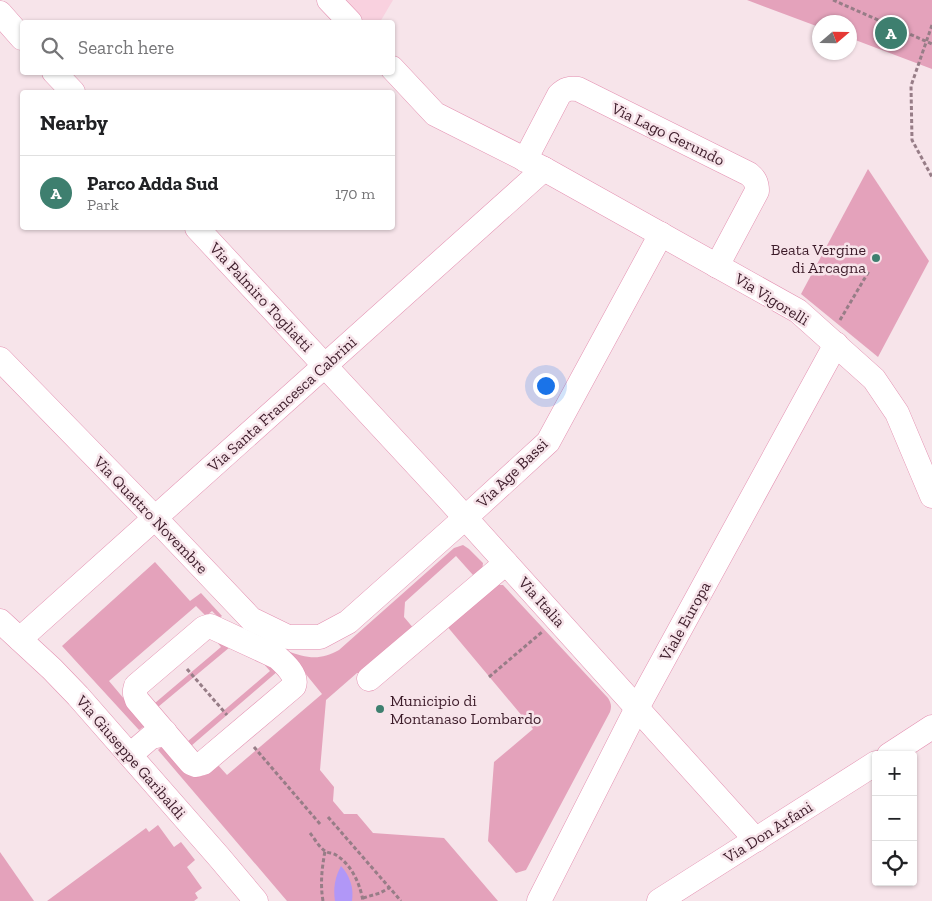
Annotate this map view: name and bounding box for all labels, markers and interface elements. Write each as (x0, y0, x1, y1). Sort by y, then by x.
pin: A (875, 14, 907, 52)
north arrow (812, 15, 857, 60)
search box (20, 20, 395, 75)
icon: search (38, 34, 66, 62)
text: Search here (78, 36, 174, 59)
street label: Via Lago Gerundo (607, 98, 728, 170)
text: Nearby (40, 110, 108, 135)
text: Parco Adda Sud (87, 172, 218, 195)
text: A (51, 184, 62, 203)
text: 170 m (335, 184, 375, 203)
text: Park (87, 195, 119, 214)
street label: Via Palmiro Togliatti (205, 238, 317, 356)
place label: Beata Vergine di Arcagna (771, 240, 866, 277)
marker: Beata Vergine di Arcagna (870, 252, 882, 264)
street label: Via Vigorelli (730, 268, 813, 330)
street label: Via Santa Francesca Cabrini (203, 332, 361, 476)
your location (533, 373, 559, 399)
street label: Via Age Bassi (472, 434, 552, 512)
street label: Via Quattro Novembre (89, 451, 212, 578)
street label: Via Italia (514, 572, 570, 631)
street label: Viale Europa (655, 578, 715, 665)
street label: Via Giuseppe Garibaldi (72, 691, 190, 823)
place label: Municipio di Montanaso Lombardo (390, 691, 541, 728)
marker: Municipio di Montanaso Lombardo (374, 703, 386, 715)
map controls (872, 751, 917, 886)
button: + (872, 751, 917, 796)
button: − (872, 796, 917, 841)
street label: Via Don Arfani (719, 797, 816, 867)
button: locate (872, 841, 917, 886)

